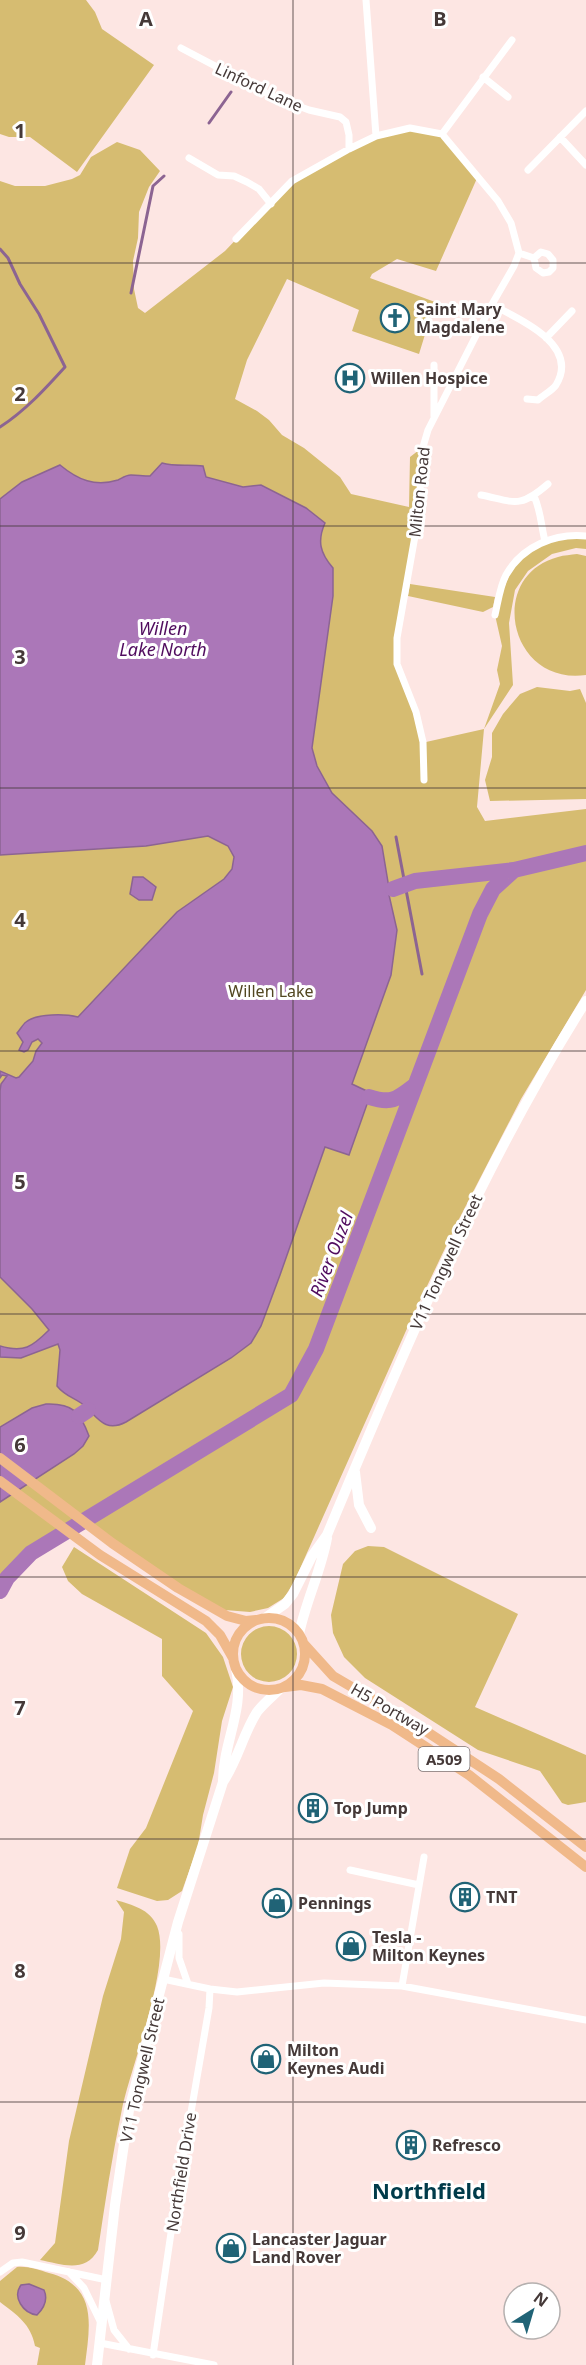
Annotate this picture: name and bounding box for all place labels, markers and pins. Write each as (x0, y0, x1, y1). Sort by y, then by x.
place label: Saint Mary Magdalene (416, 298, 505, 338)
church icon: Saint Mary Magdalene (379, 302, 411, 334)
hospital icon: Willen Hospice (334, 362, 366, 394)
place label: Willen Hospice (371, 367, 488, 389)
building icon: Top Jump (297, 1792, 329, 1824)
place label: Top Jump (334, 1797, 408, 1819)
building icon: TNT (449, 1881, 481, 1913)
place label: TNT (486, 1886, 517, 1908)
shop icon: Pennings (261, 1887, 293, 1919)
place label: Pennings (298, 1892, 372, 1914)
place label: Tesla - Milton Keynes (372, 1926, 485, 1966)
shop icon: Tesla - Milton Keynes (335, 1930, 367, 1962)
place label: Milton Keynes Audi (287, 2039, 385, 2079)
shop icon: Milton Keynes Audi (250, 2043, 282, 2075)
building icon: Refresco (395, 2129, 427, 2161)
place label: Refresco (432, 2134, 501, 2156)
place label: Lancaster Jaguar Land Rover (252, 2228, 387, 2268)
shop icon: Lancaster Jaguar Land Rover (215, 2232, 247, 2264)

